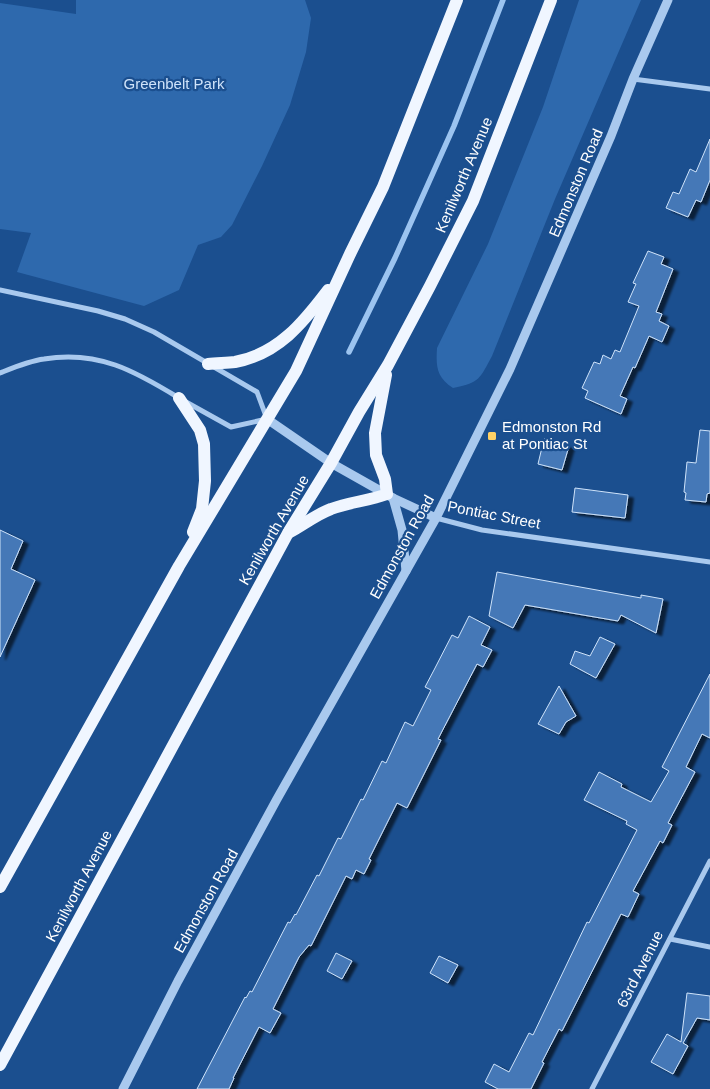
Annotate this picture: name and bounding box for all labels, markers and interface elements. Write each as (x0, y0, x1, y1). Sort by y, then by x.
park label: Greenbelt Park (124, 75, 225, 92)
street label: Kenilworth Avenue (431, 114, 496, 235)
street label: Edmonston Road (545, 126, 606, 239)
place label: Edmonston Rd at Pontiac St (502, 418, 601, 452)
marker: Edmonston Rd at Pontiac St (486, 430, 498, 442)
street label: Kenilworth Avenue (235, 472, 312, 588)
street label: Edmonston Road (366, 492, 437, 602)
street label: Pontiac Street (446, 497, 543, 532)
street label: Kenilworth Avenue (42, 827, 115, 944)
street label: Edmonston Road (170, 846, 241, 956)
street label: 63rd Avenue (613, 928, 666, 1010)

